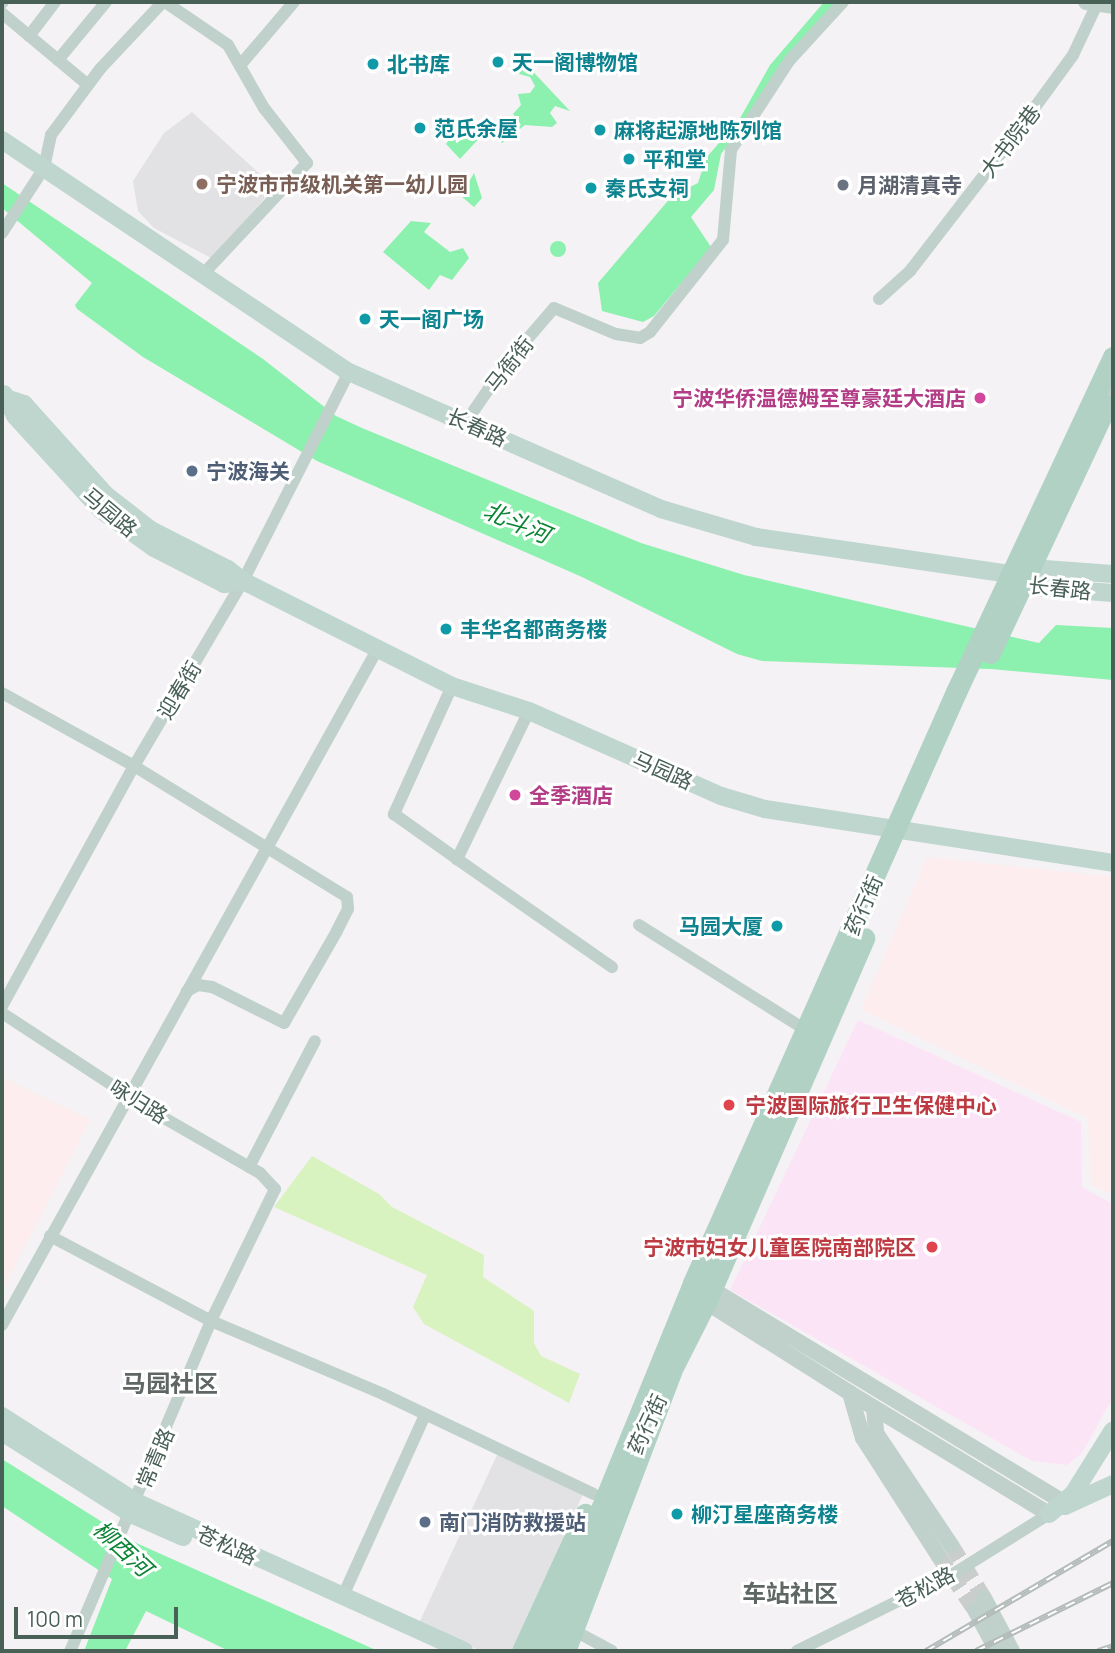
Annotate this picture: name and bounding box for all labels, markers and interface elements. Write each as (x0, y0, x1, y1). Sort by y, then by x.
place label: 天一阁博物馆 (512, 49, 638, 75)
place label: 北书库 (387, 51, 450, 77)
marker: 天一阁博物馆 (490, 54, 506, 70)
marker: 北书库 (365, 56, 381, 72)
street label: 大书院巷 (975, 100, 1045, 182)
place label: 范氏余屋 (434, 115, 518, 141)
place label: 麻将起源地陈列馆 (614, 117, 782, 143)
marker: 范氏余屋 (412, 120, 428, 136)
marker: 麻将起源地陈列馆 (592, 122, 608, 138)
place label: 平和堂 (643, 146, 706, 172)
marker: 平和堂 (621, 151, 637, 167)
place label: 宁波市市级机关第一幼儿园 (216, 171, 468, 197)
place label: 月湖清真寺 (857, 172, 962, 198)
place label: 秦氏支祠 (605, 175, 689, 201)
marker: 宁波市市级机关第一幼儿园 (194, 176, 210, 192)
marker: 月湖清真寺 (835, 177, 851, 193)
marker: 秦氏支祠 (583, 180, 599, 196)
place label: 天一阁广场 (379, 306, 484, 332)
marker: 天一阁广场 (357, 311, 373, 327)
street label: 马衙街 (480, 331, 538, 397)
place label: 宁波华侨温德姆至尊豪廷大酒店 (672, 385, 966, 411)
marker: 宁波华侨温德姆至尊豪廷大酒店 (972, 390, 988, 406)
street label: 长春路 (443, 403, 511, 451)
place label: 宁波海关 (206, 458, 290, 484)
marker: 宁波海关 (184, 463, 200, 479)
street label: 马园路 (78, 482, 142, 542)
water label: 北斗河 (480, 496, 554, 548)
street label: 长春路 (1027, 572, 1093, 604)
place label: 丰华名都商务楼 (460, 616, 607, 642)
marker: 丰华名都商务楼 (438, 621, 454, 637)
street label: 迎春街 (152, 657, 206, 723)
street label: 马园路 (629, 746, 697, 794)
place label: 全季酒店 (529, 782, 613, 808)
marker: 全季酒店 (507, 787, 523, 803)
street label: 药行街 (839, 871, 887, 939)
place label: 马园大厦 (679, 913, 763, 939)
marker: 马园大厦 (769, 918, 785, 934)
street label: 咏归路 (106, 1074, 172, 1128)
place label: 宁波国际旅行卫生保健中心 (745, 1092, 997, 1118)
marker: 宁波国际旅行卫生保健中心 (719, 1095, 739, 1115)
place label: 宁波市妇女儿童医院南部院区 (643, 1234, 916, 1260)
marker: 宁波市妇女儿童医院南部院区 (922, 1237, 942, 1257)
district label: 马园社区 (122, 1369, 218, 1397)
street label: 药行街 (622, 1390, 672, 1458)
street label: 常青路 (131, 1424, 179, 1492)
place label: 柳汀星座商务楼 (691, 1501, 838, 1527)
marker: 柳汀星座商务楼 (669, 1506, 685, 1522)
place label: 南门消防救援站 (439, 1509, 586, 1535)
water label: 柳西河 (88, 1514, 158, 1582)
marker: 南门消防救援站 (417, 1514, 433, 1530)
street label: 苍松路 (193, 1520, 261, 1570)
street label: 苍松路 (891, 1561, 959, 1613)
district label: 车站社区 (742, 1579, 838, 1607)
scale bar (18, 1594, 182, 1638)
text: 100 m (27, 1605, 83, 1633)

